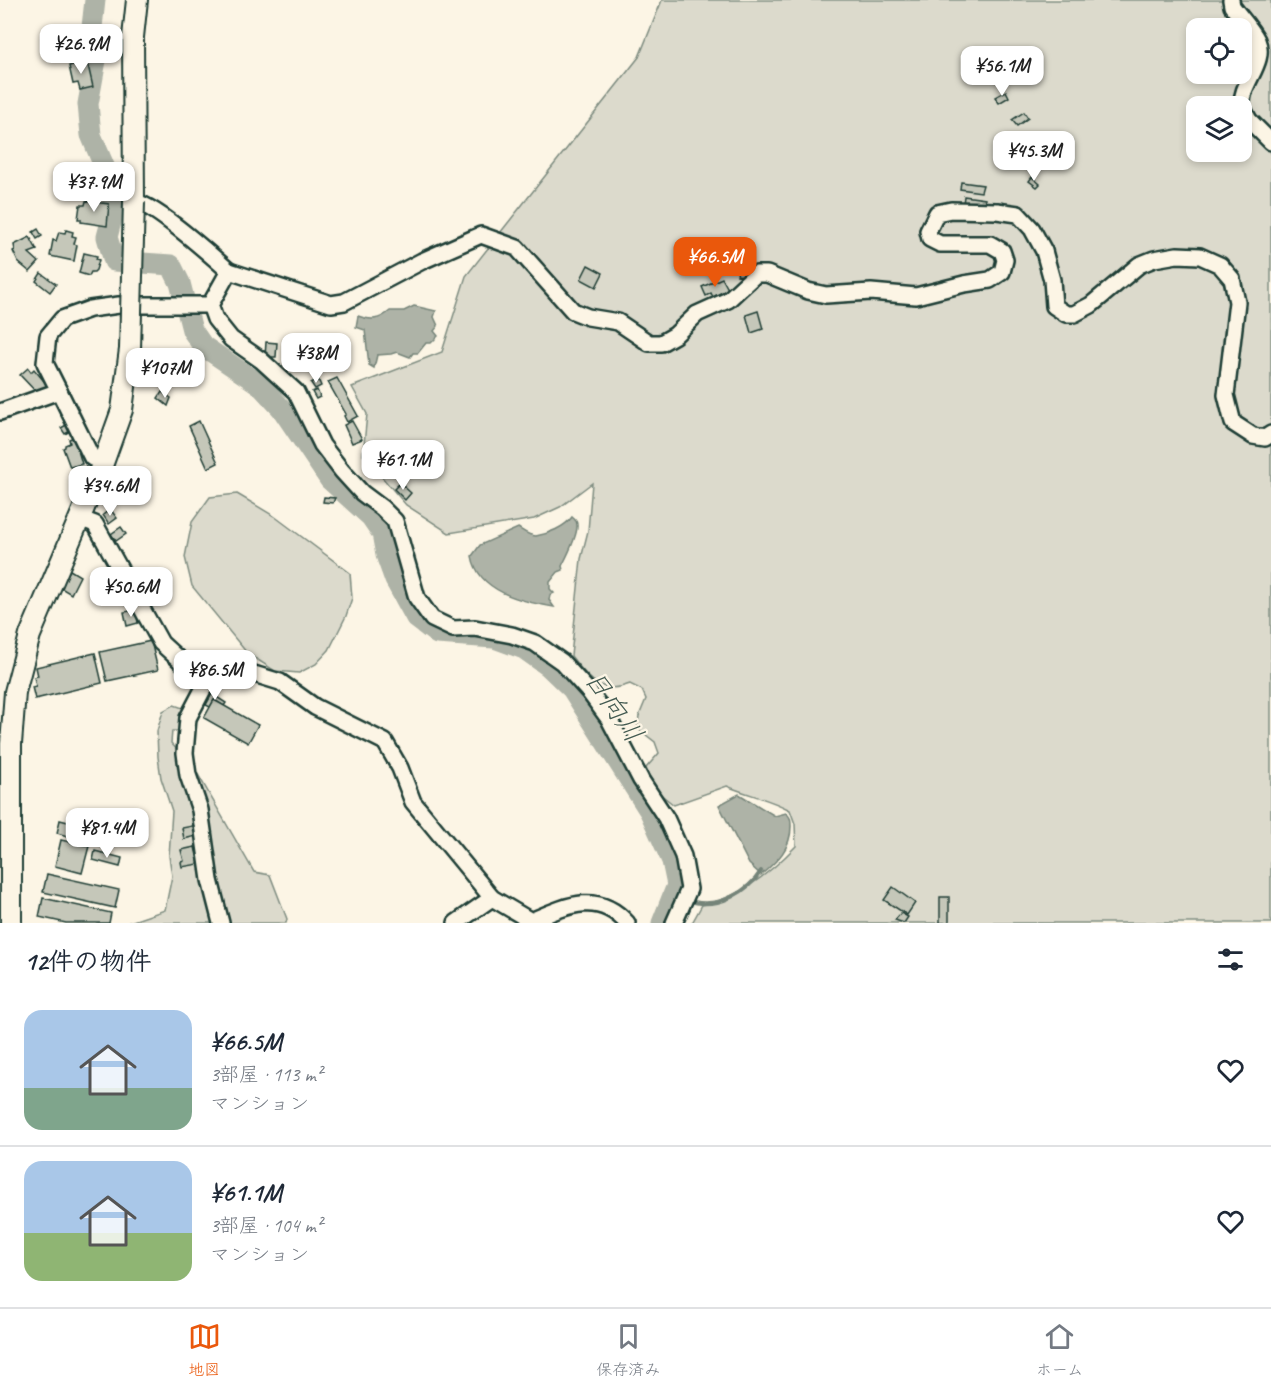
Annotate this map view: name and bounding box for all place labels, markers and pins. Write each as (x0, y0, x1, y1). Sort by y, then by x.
pin: ¥26.9M (32, 24, 130, 75)
pin: ¥56.1M (953, 46, 1051, 97)
pin: ¥45.3M (985, 131, 1083, 182)
pin: ¥37.9M (45, 162, 143, 213)
pin: ¥66.5M (666, 237, 764, 288)
pin: ¥38M (280, 333, 352, 384)
pin: ¥107M (123, 348, 207, 399)
pin: ¥61.1M (354, 440, 452, 491)
pin: ¥34.6M (61, 466, 159, 517)
pin: ¥50.6M (82, 567, 180, 618)
pin: ¥86.5M (166, 650, 264, 701)
pin: ¥81.4M (58, 808, 156, 859)

